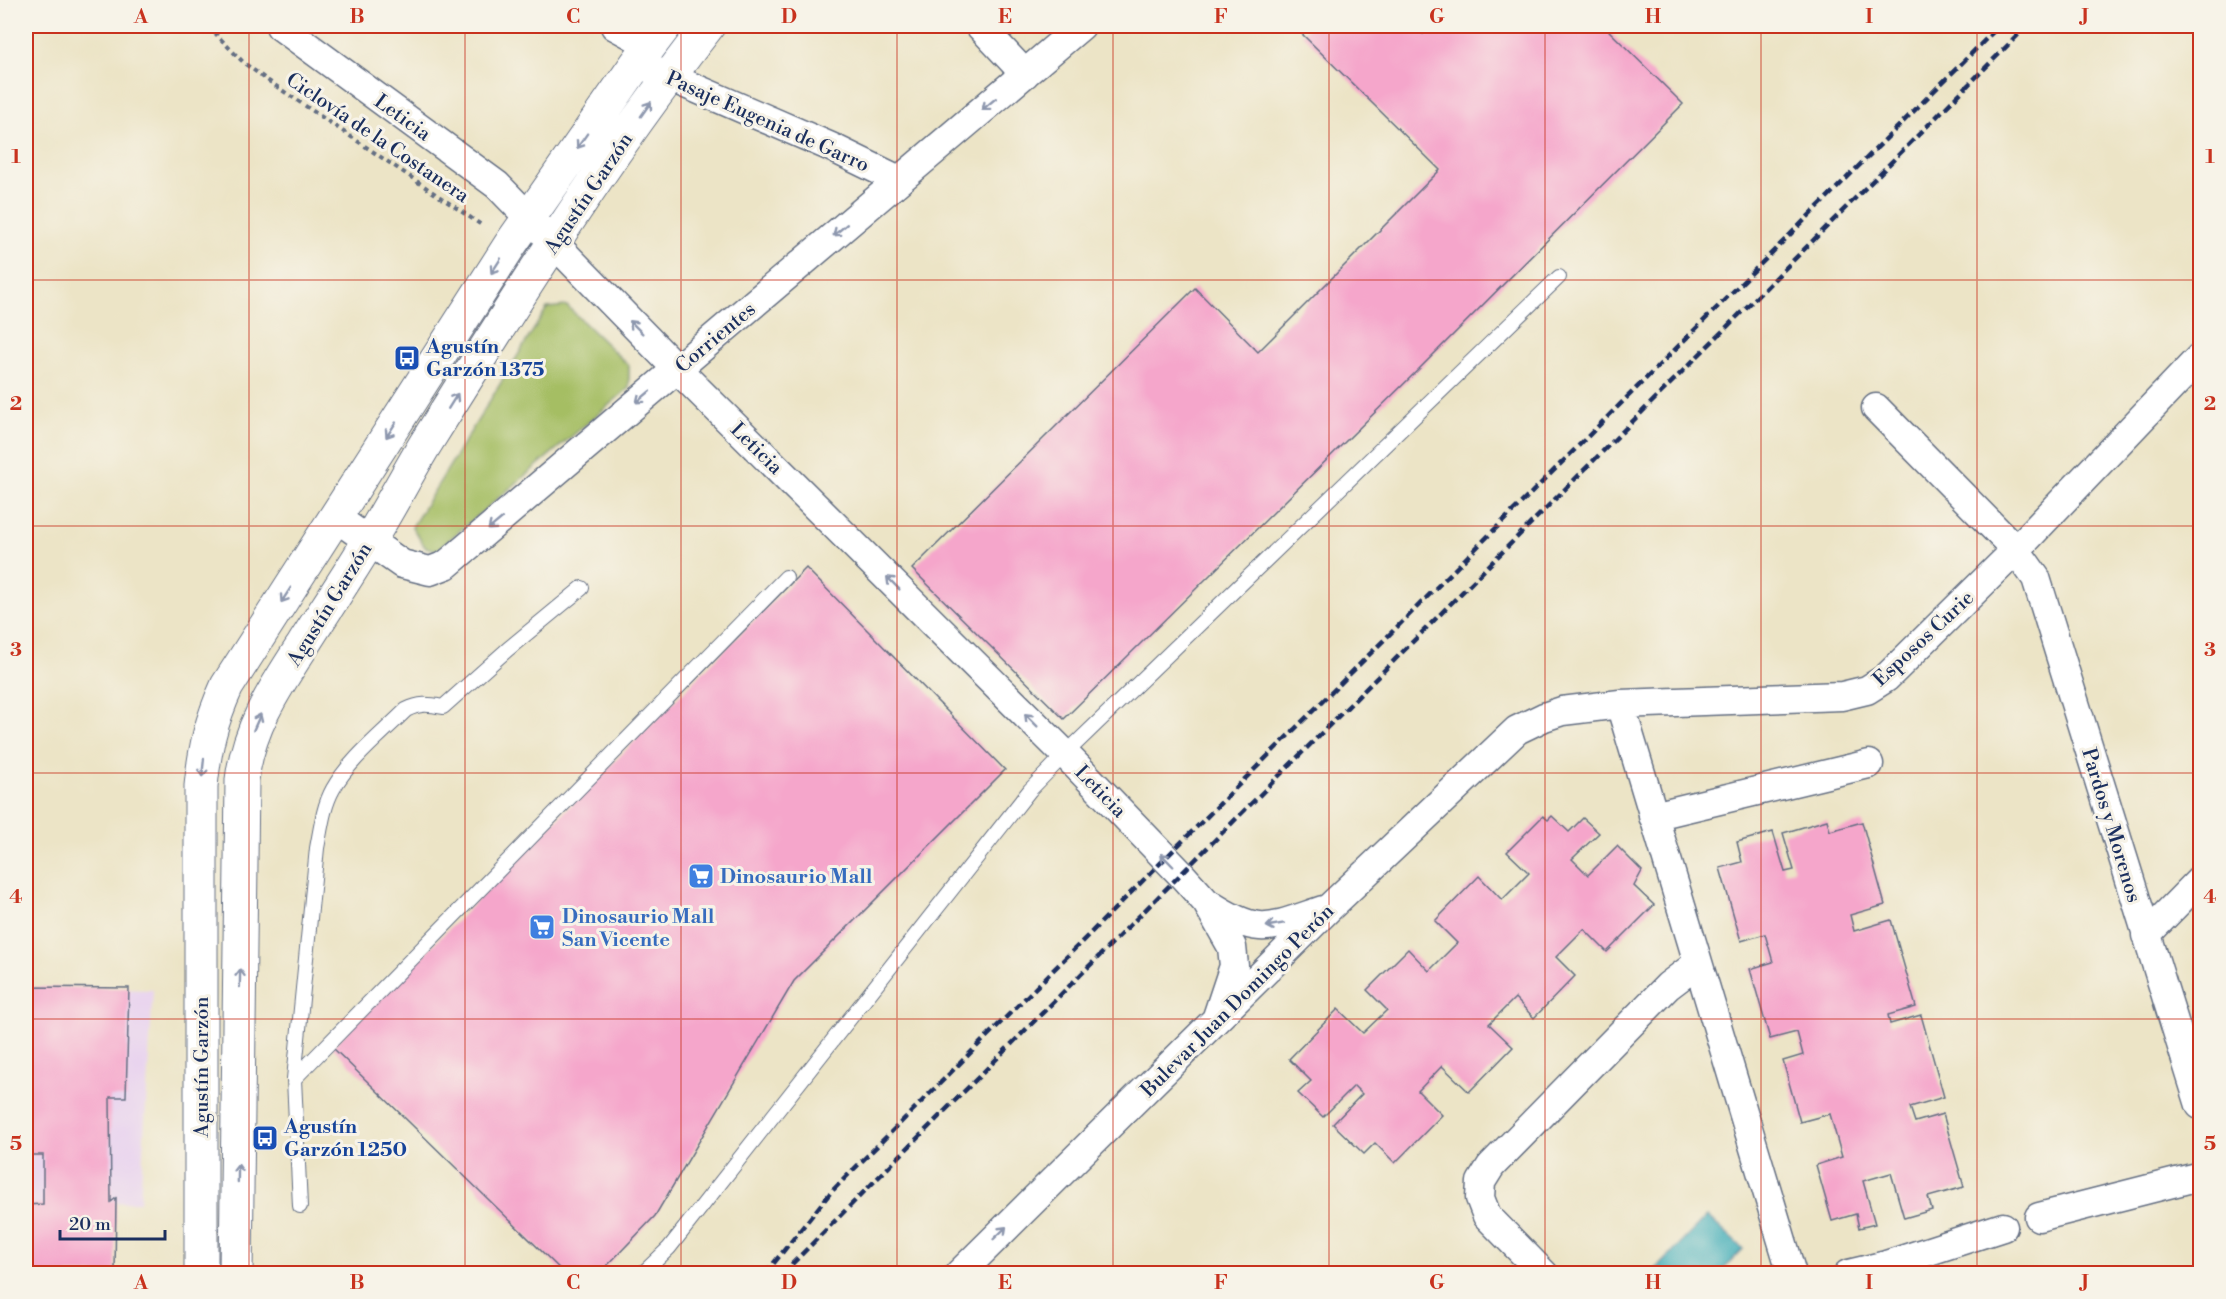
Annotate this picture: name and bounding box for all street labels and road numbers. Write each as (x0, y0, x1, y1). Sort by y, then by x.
street label: Pasaje Eugenia de Garro (662, 66, 873, 178)
street label: Ciclovía de la Costanera (281, 68, 474, 209)
street label: Leticia (369, 89, 436, 148)
street label: Agustín Garzón (539, 128, 639, 260)
street label: Corrientes (671, 297, 761, 379)
street label: Leticia (725, 418, 788, 481)
street label: Agustín Garzón (282, 538, 378, 672)
street label: Esposos Curie (1868, 586, 1980, 692)
street label: Pardos y Morenos (2075, 745, 2146, 906)
street label: Leticia (1069, 760, 1132, 824)
street label: Bulevar Juan Domingo Perón (1136, 899, 1340, 1104)
street label: Agustín Garzón (190, 996, 215, 1138)

